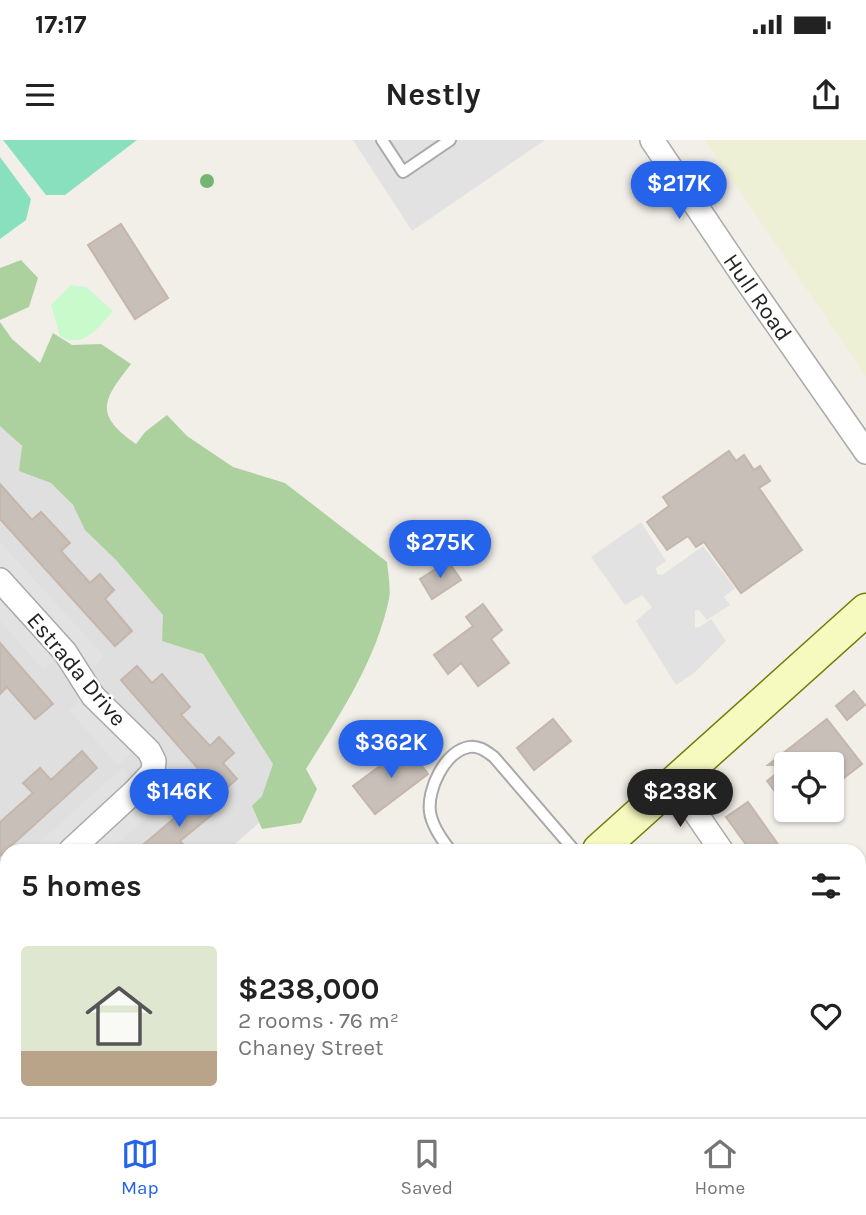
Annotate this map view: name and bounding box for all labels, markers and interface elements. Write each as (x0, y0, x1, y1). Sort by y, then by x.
text: 17:17 (35, 9, 86, 40)
icon: menu (21, 76, 59, 114)
text: Nestly (385, 76, 481, 113)
icon: share (807, 76, 845, 114)
pin: $217K (630, 162, 728, 221)
text: $217K (647, 170, 711, 197)
street label: Hull Road (718, 248, 797, 346)
pin: $275K (391, 520, 489, 580)
text: $275K (405, 529, 475, 556)
street label: Estrada Drive (21, 607, 132, 732)
pin: $362K (342, 720, 440, 780)
text: $362K (354, 729, 428, 756)
map controls (774, 752, 844, 822)
button: locate (774, 752, 844, 822)
pin: $146K (130, 770, 228, 829)
pin: $238K (631, 770, 729, 829)
text: $146K (146, 778, 212, 805)
text: $238K (643, 778, 717, 805)
icon: filters (807, 867, 845, 905)
text: 5 homes (21, 868, 142, 904)
text: $238,000 (238, 971, 379, 1007)
icon: home (77, 974, 161, 1058)
icon: heart (807, 997, 845, 1035)
text: 2 rooms · 76 m² (238, 1007, 399, 1034)
text: Chaney Street (238, 1034, 384, 1061)
tab: Map (121, 1135, 159, 1199)
tab: Saved (400, 1135, 453, 1199)
tab: Home (695, 1135, 745, 1199)

